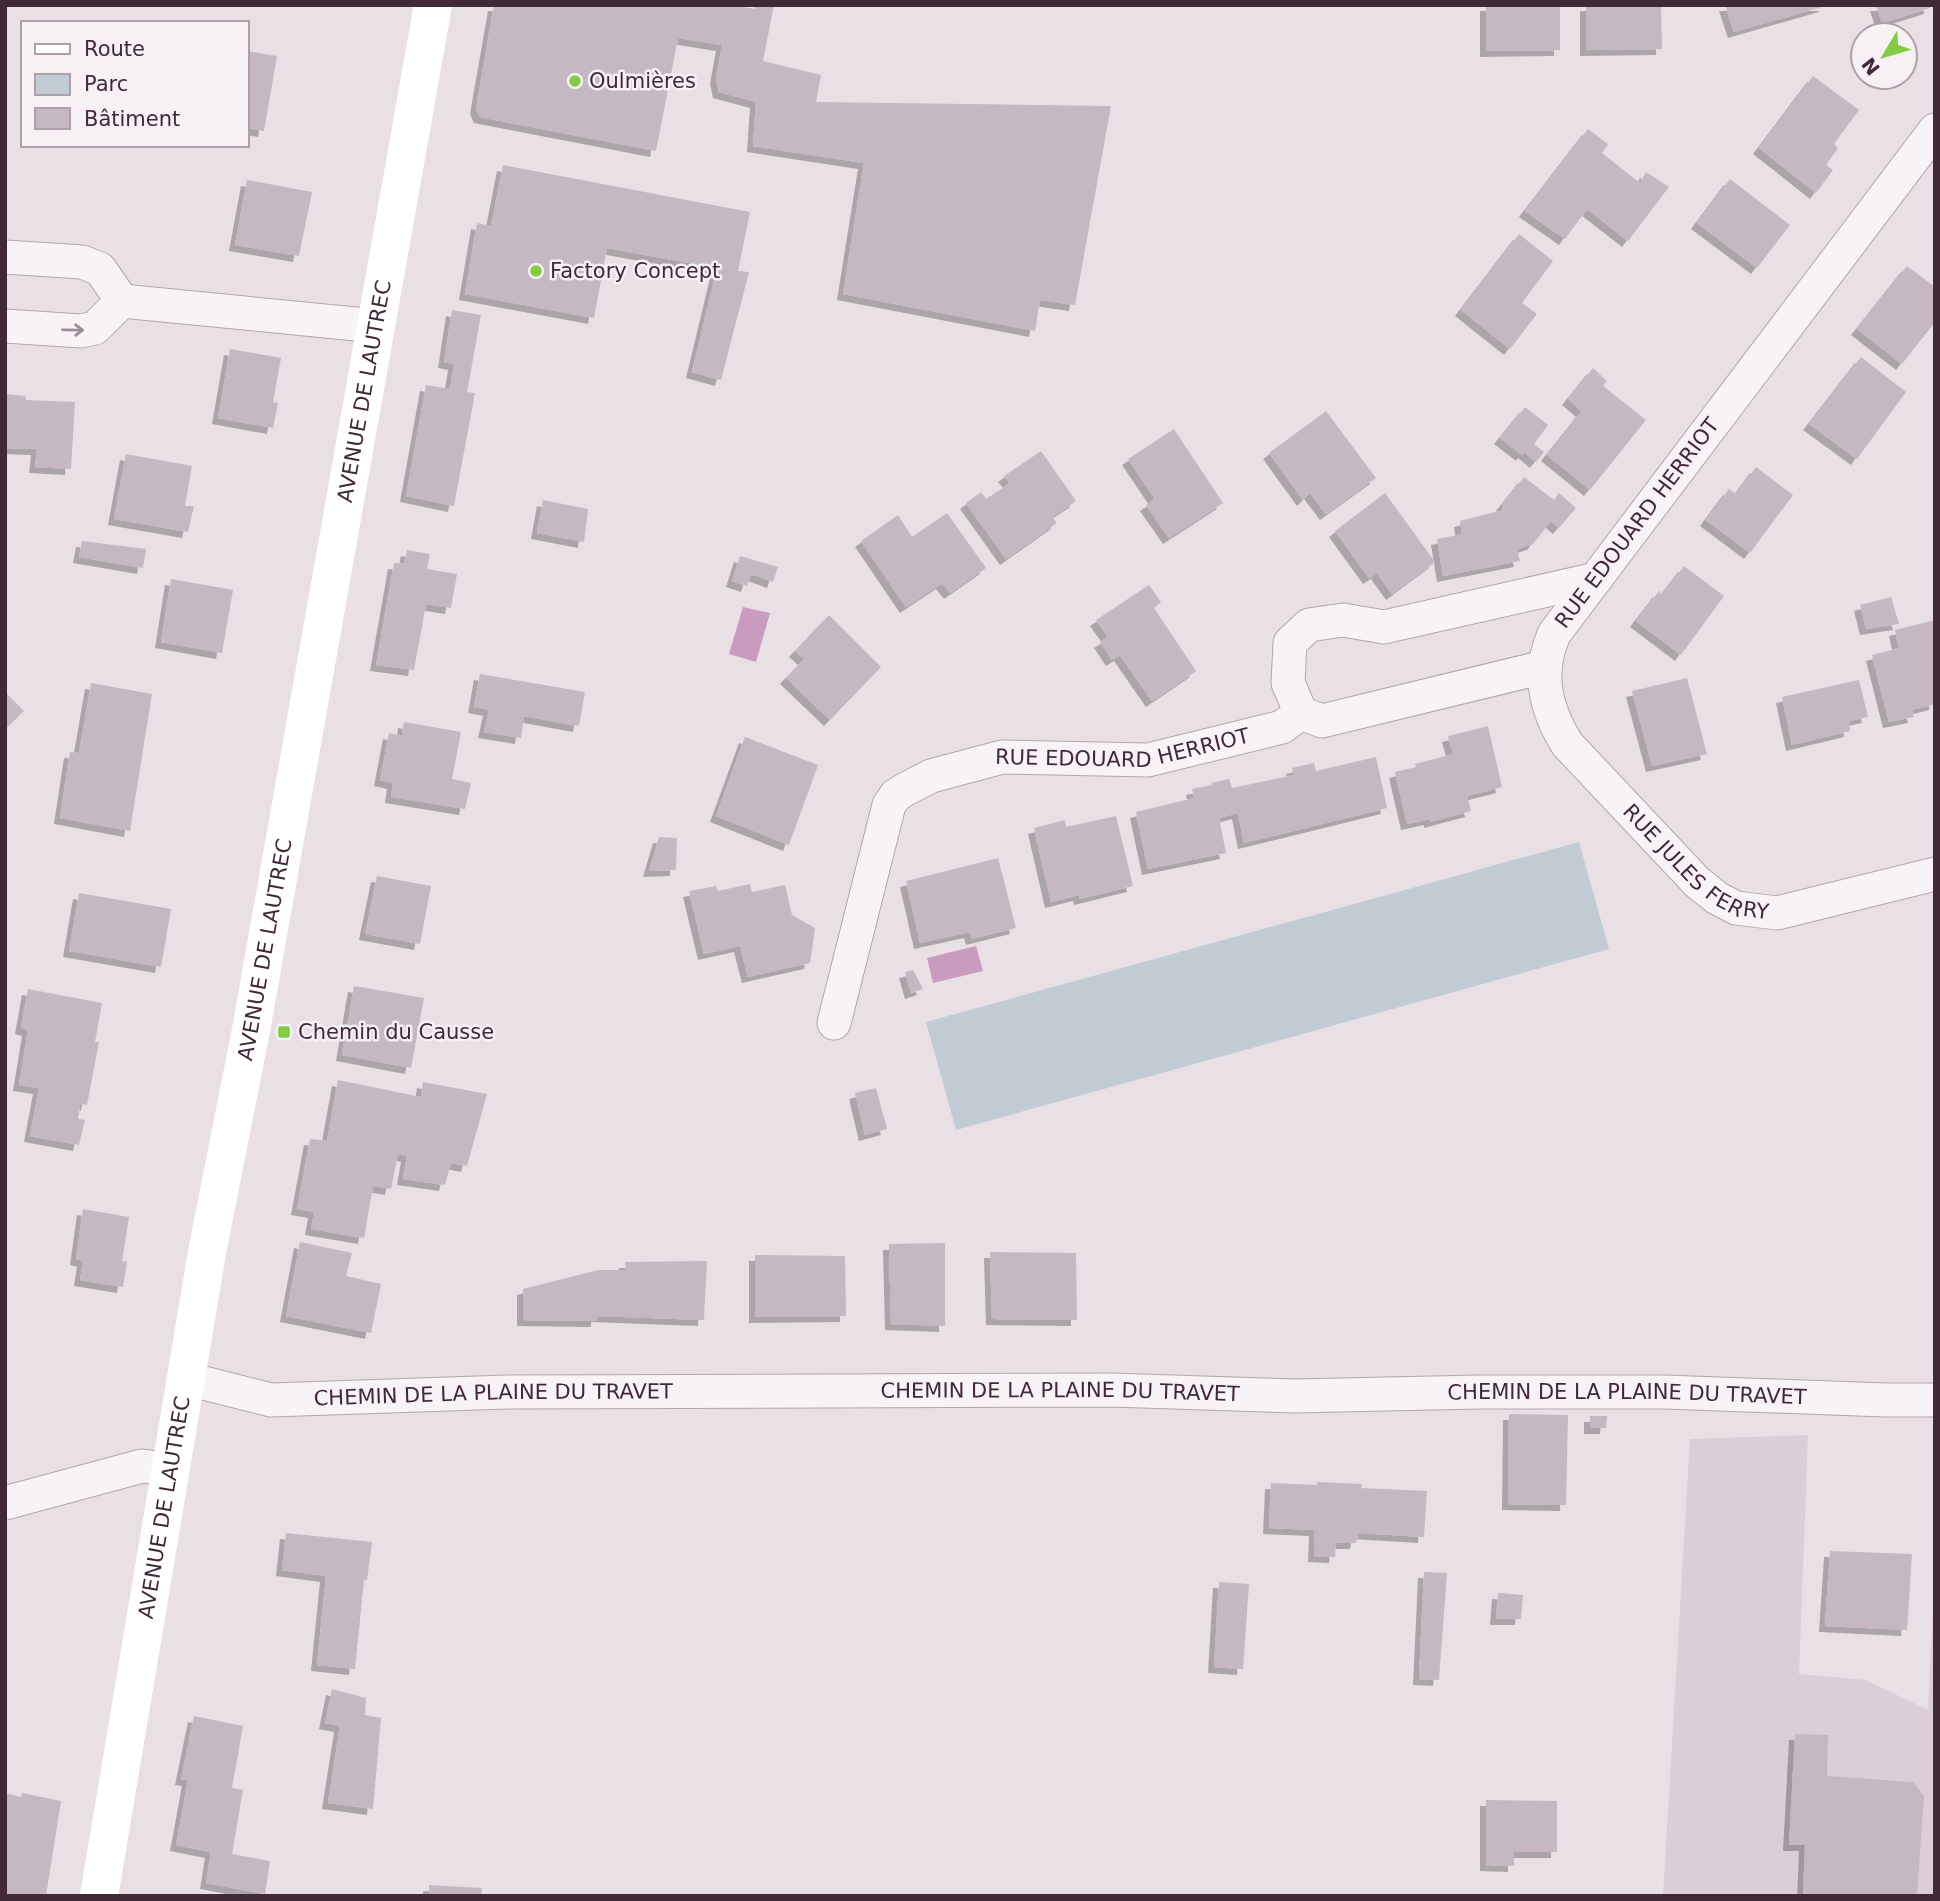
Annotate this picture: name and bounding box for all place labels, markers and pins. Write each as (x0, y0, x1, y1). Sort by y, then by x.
place label: Oulmières (589, 69, 696, 93)
marker: Oulmières (567, 73, 583, 89)
place label: Factory Concept (550, 259, 720, 283)
marker: Factory Concept (528, 263, 544, 279)
place label: Chemin du Causse (298, 1020, 494, 1044)
marker: Chemin du Causse (276, 1024, 292, 1040)

